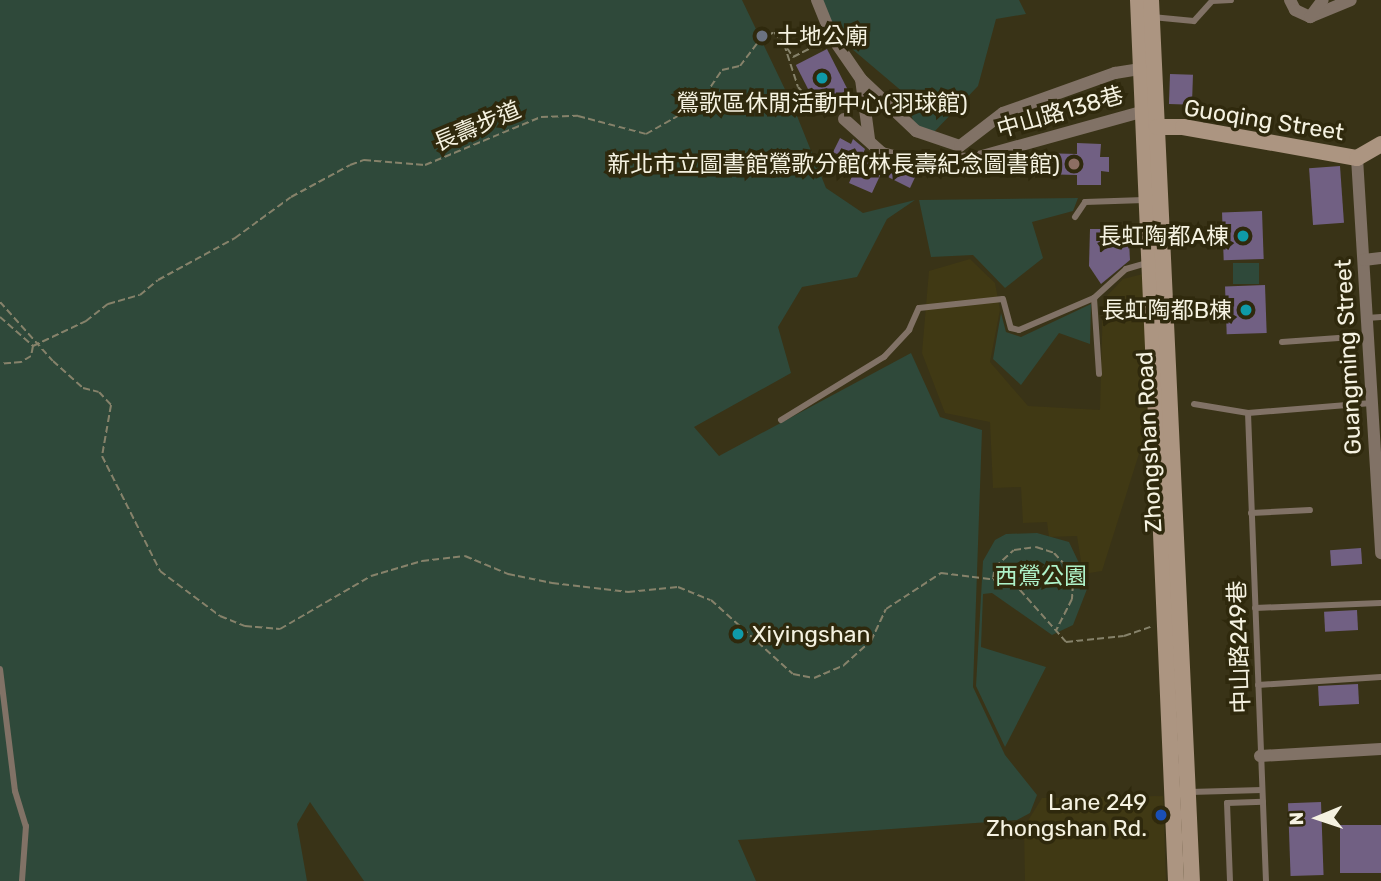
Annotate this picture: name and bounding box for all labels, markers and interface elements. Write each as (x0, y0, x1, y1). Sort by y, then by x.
place label: 土地公廟 (776, 22, 868, 50)
marker: 土地公廟 (754, 28, 770, 44)
marker: 鶯歌區休閒活動中心(羽球館) (814, 70, 830, 86)
street label: 中山路138巷 (994, 81, 1126, 143)
place label: 鶯歌區休閒活動中心(羽球館) (676, 89, 968, 117)
street label: Guoqing Street (1182, 94, 1346, 146)
street label: 長壽步道 (429, 95, 525, 157)
place label: 新北市立圖書館鶯歌分館(林長壽紀念圖書館) (607, 150, 1060, 178)
marker: 新北市立圖書館鶯歌分館(林長壽紀念圖書館) (1066, 156, 1082, 172)
place label: 長虹陶都A棟 (1099, 222, 1229, 250)
marker: 長虹陶都A棟 (1235, 228, 1251, 244)
street label: Guangming Street (1329, 259, 1367, 455)
place label: 長虹陶都B棟 (1102, 296, 1232, 324)
marker: 長虹陶都B棟 (1238, 302, 1254, 318)
street label: Zhongshan Road (1130, 351, 1168, 533)
park label: 西鶯公園 (995, 562, 1087, 590)
street label: 中山路249巷 (1223, 580, 1255, 714)
place label: Xiyingshan (752, 620, 870, 648)
marker: Xiyingshan (730, 626, 746, 642)
north arrow (1283, 783, 1353, 853)
place label: Lane 249 Zhongshan Rd. (986, 788, 1147, 842)
marker: Lane 249 Zhongshan Rd. (1153, 807, 1169, 823)
text: N (1285, 812, 1308, 826)

